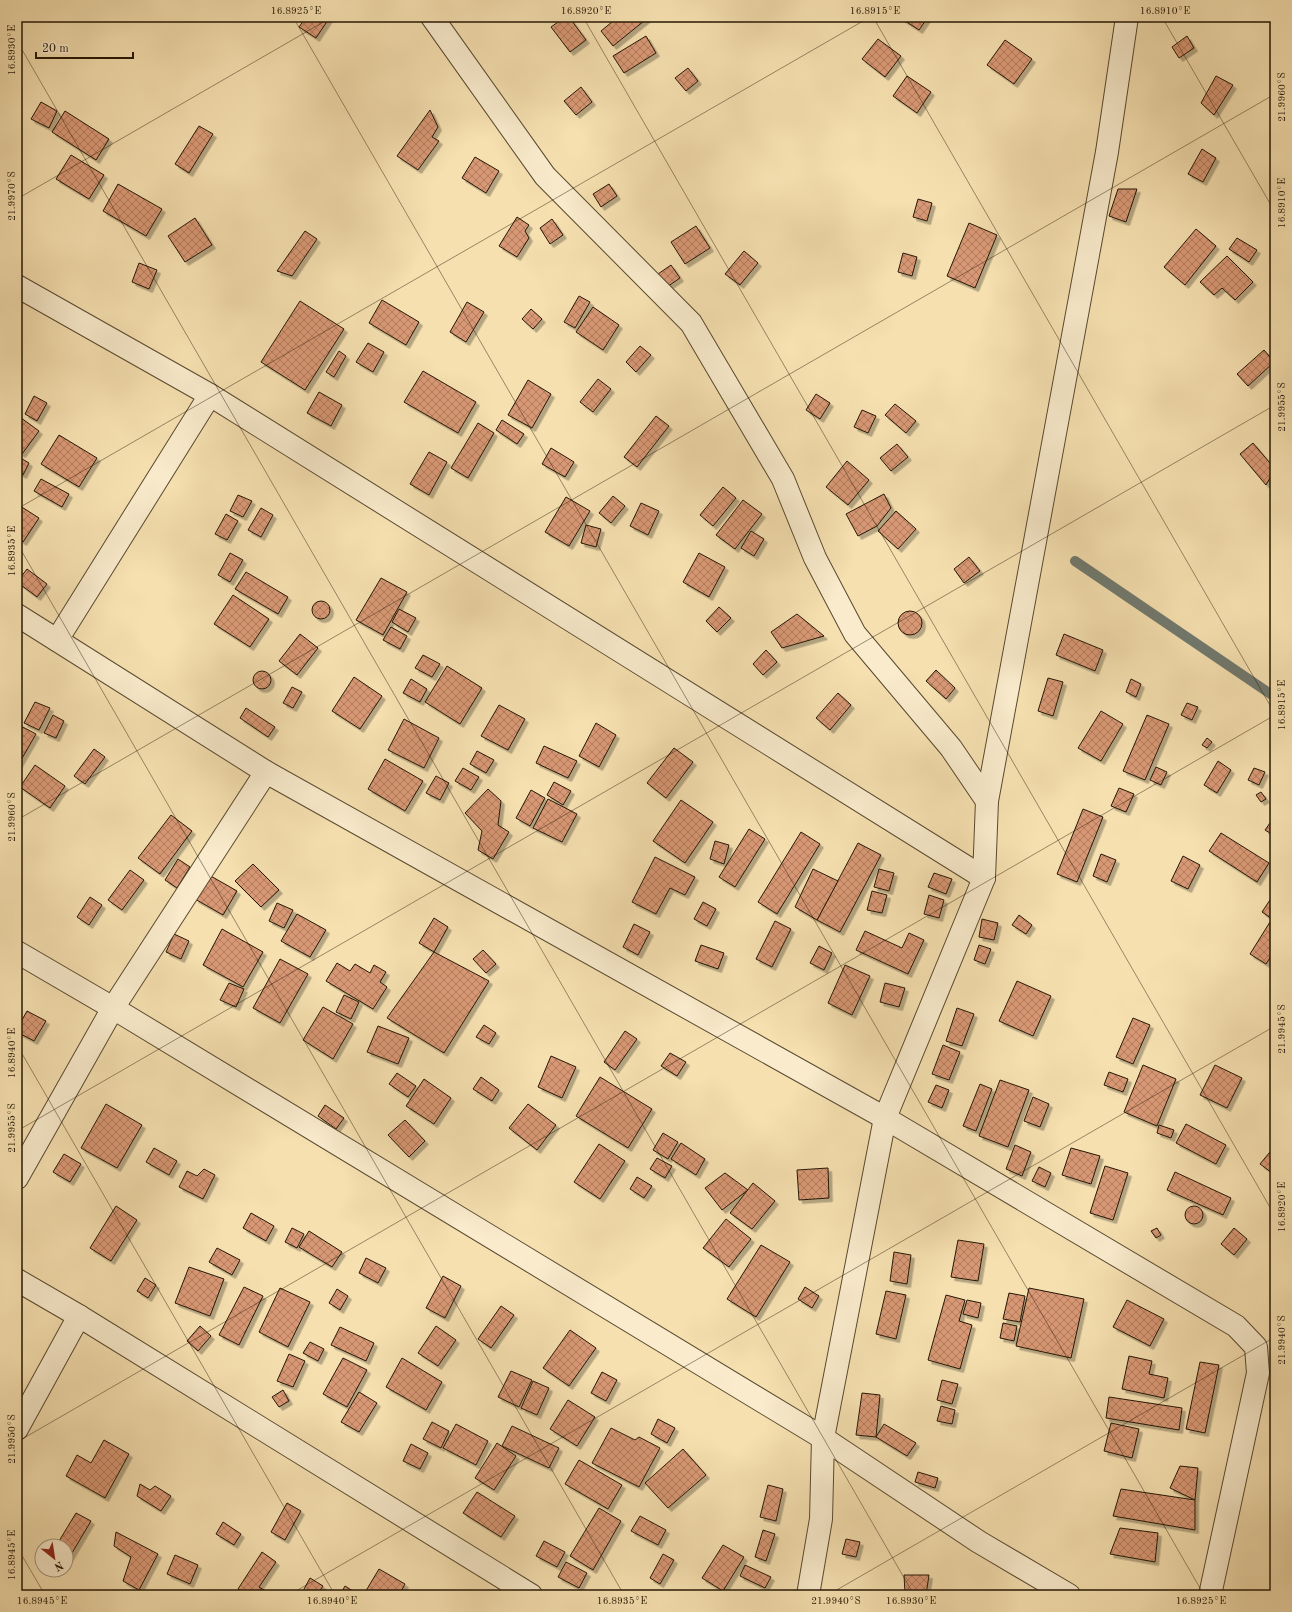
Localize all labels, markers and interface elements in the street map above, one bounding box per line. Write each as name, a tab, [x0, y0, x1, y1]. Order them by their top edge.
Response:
text: 16.8925°E	[271, 6, 321, 16]
text: 16.8920°E	[561, 6, 611, 16]
text: 16.8915°E	[850, 6, 900, 16]
text: 16.8910°E	[1140, 6, 1190, 16]
text: 16.8930°E	[7, 25, 17, 75]
scale bar	[36, 34, 133, 60]
text: 20 m	[42, 43, 69, 55]
text: 21.9960°S	[1277, 72, 1287, 122]
text: 21.9970°S	[7, 171, 17, 221]
text: 16.8910°E	[1277, 178, 1287, 228]
text: 21.9955°S	[1277, 382, 1287, 432]
text: 16.8935°E	[7, 526, 17, 576]
text: 16.8915°E	[1277, 680, 1287, 730]
text: 21.9960°S	[7, 792, 17, 842]
text: 21.9945°S	[1277, 1004, 1287, 1054]
text: 16.8940°E	[7, 1028, 17, 1078]
text: 21.9955°S	[7, 1103, 17, 1153]
text: 16.8920°E	[1277, 1182, 1287, 1232]
text: 21.9940°S	[1277, 1315, 1287, 1365]
text: 21.9950°S	[7, 1414, 17, 1464]
text: 16.8945°E	[7, 1530, 17, 1580]
north arrow	[34, 1538, 74, 1578]
text: N	[51, 1558, 65, 1573]
text: 16.8945°E	[17, 1596, 67, 1606]
text: 16.8940°E	[307, 1596, 357, 1606]
text: 16.8935°E	[597, 1596, 647, 1606]
text: 21.9940°S	[811, 1596, 861, 1606]
text: 16.8930°E	[886, 1596, 936, 1606]
text: 16.8925°E	[1176, 1596, 1226, 1606]

